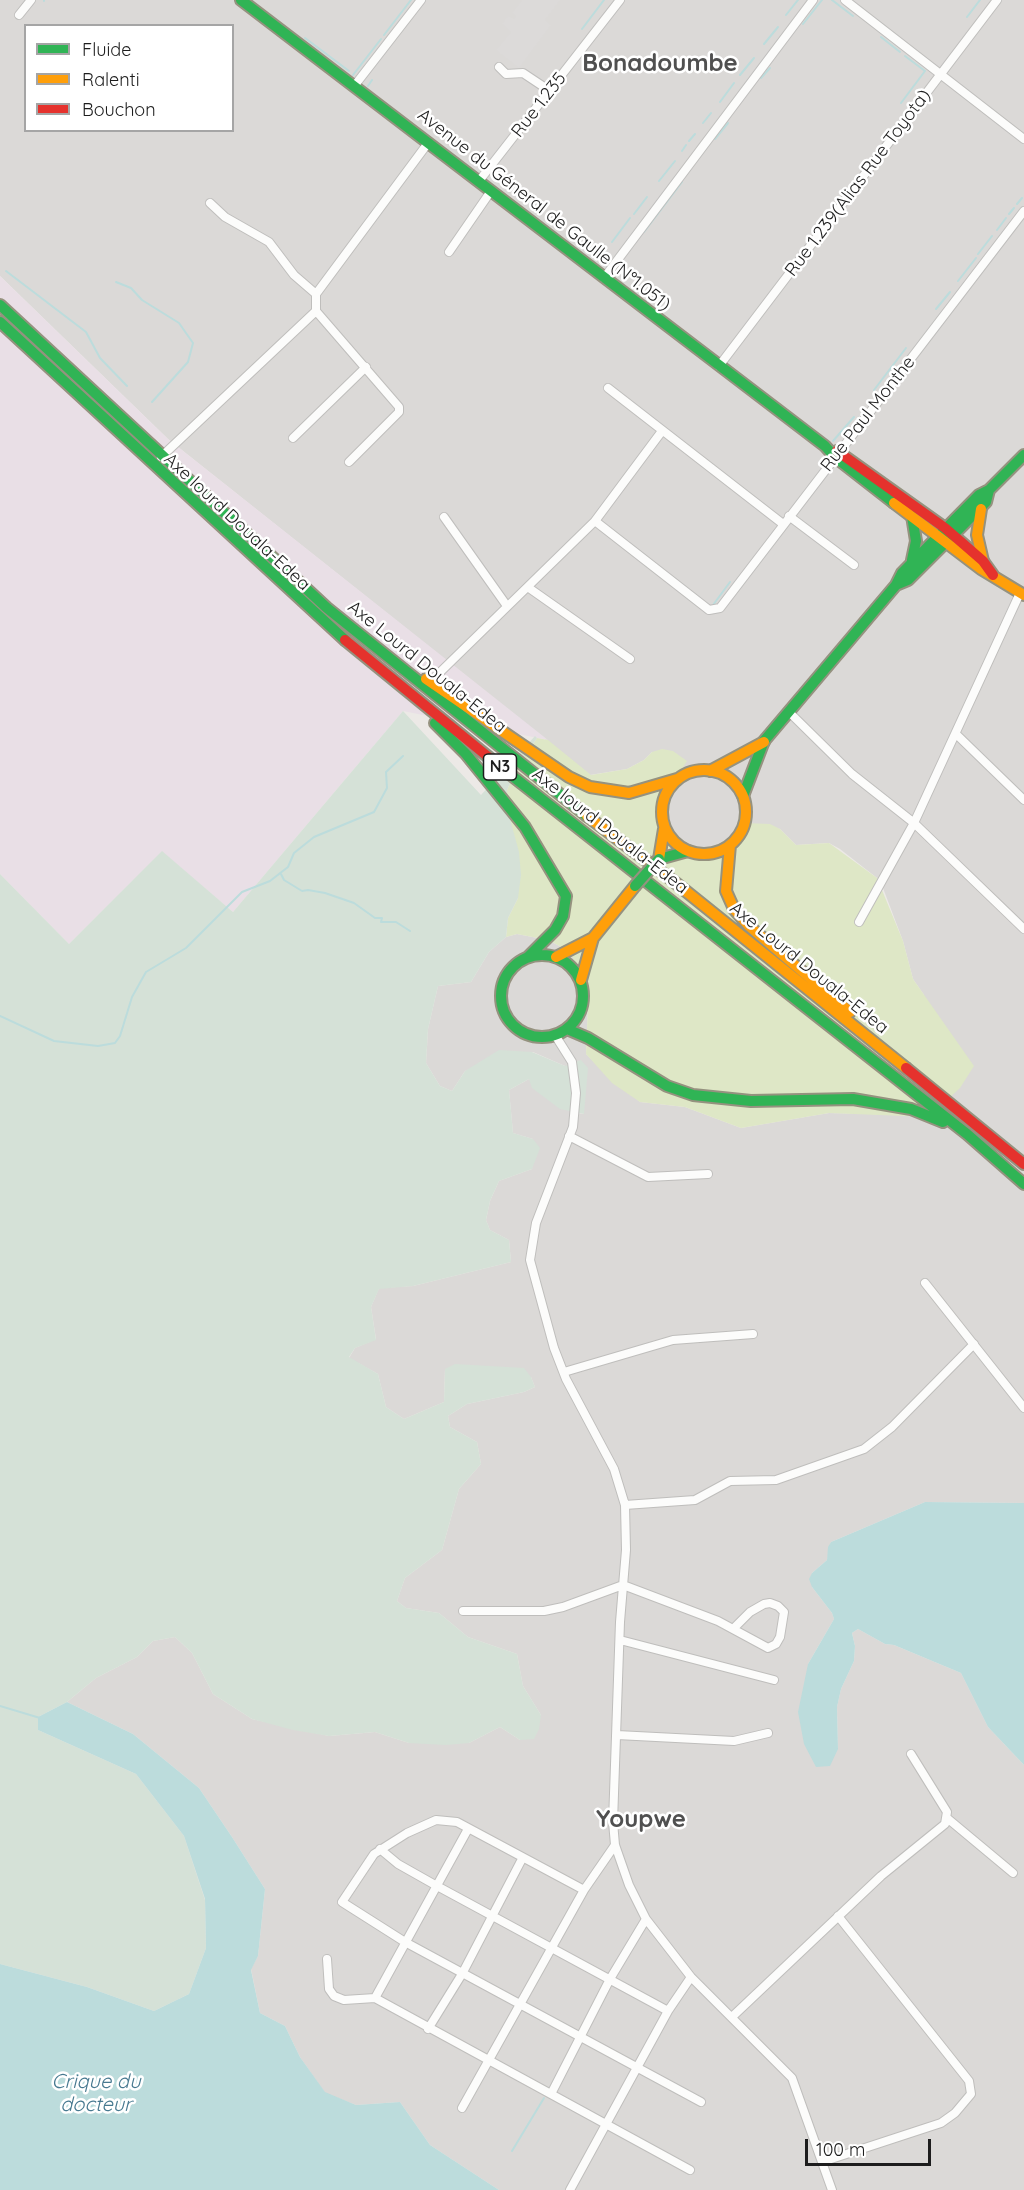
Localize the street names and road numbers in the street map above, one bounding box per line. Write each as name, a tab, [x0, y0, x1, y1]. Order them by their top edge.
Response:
street label: Rue 1.235	[507, 68, 571, 142]
street label: Rue 1.239(Alias Rue Toyota)	[781, 85, 935, 281]
street label: Avenue du Géneral de Gaulle (N°1.051)	[413, 104, 675, 316]
street label: Rue Paul Monthe	[816, 352, 920, 476]
street label: Axe lourd Douala-Edea	[159, 449, 315, 595]
street label: Axe Lourd Douala-Edea	[343, 596, 511, 738]
road number: N3	[484, 754, 516, 780]
street label: Axe lourd Douala-Edea	[528, 763, 692, 899]
street label: Axe Lourd Douala-Edea	[725, 897, 893, 1039]

